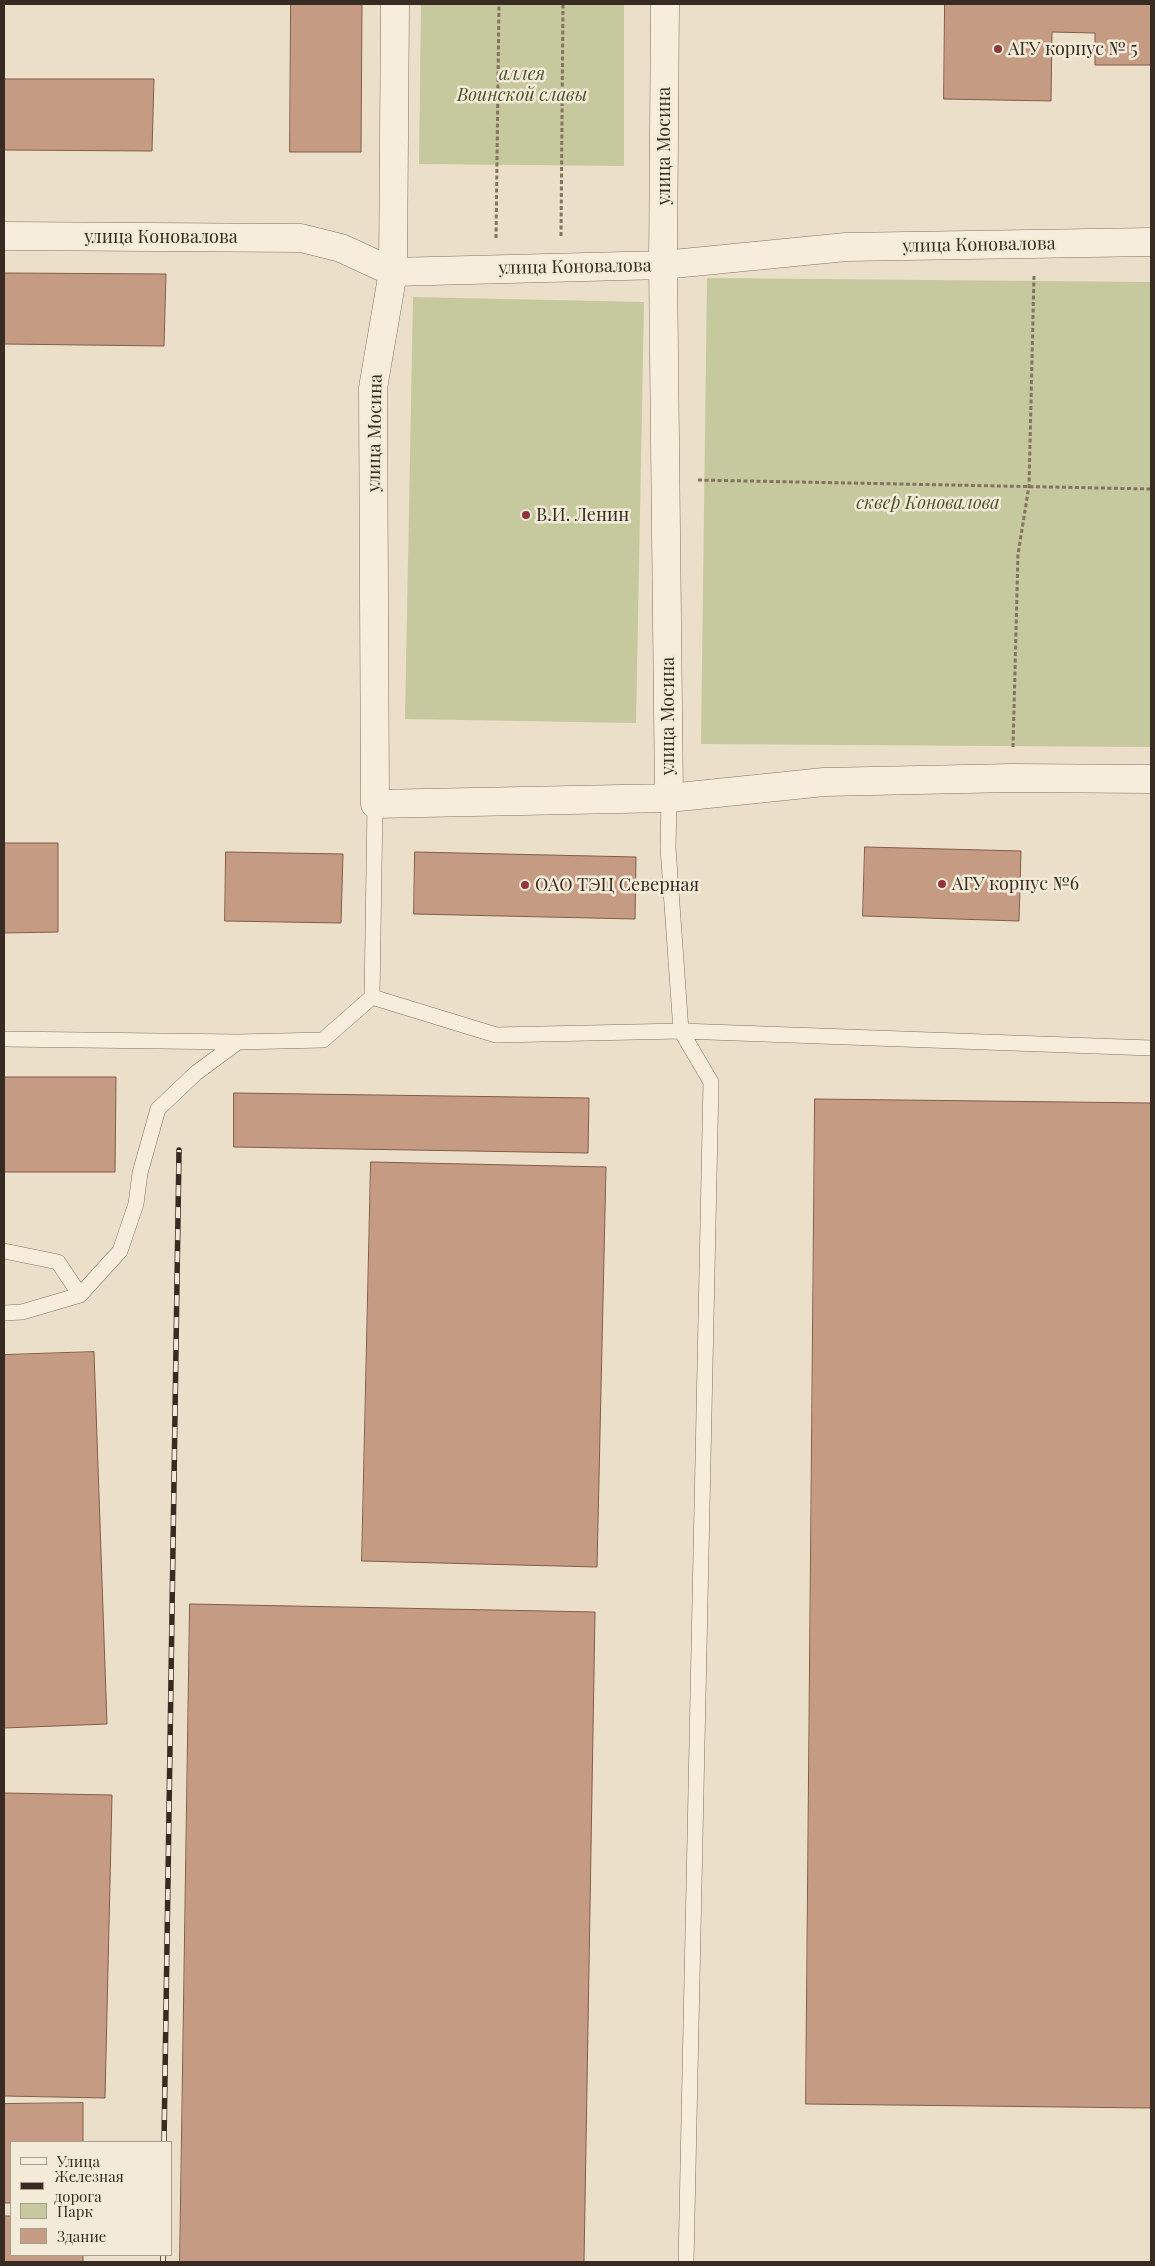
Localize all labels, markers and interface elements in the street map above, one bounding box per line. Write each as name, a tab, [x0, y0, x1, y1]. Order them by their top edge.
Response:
place label: АГУ корпус № 5	[1008, 38, 1138, 60]
marker: АГУ корпус № 5	[992, 43, 1004, 55]
park label: аллея Воинской славы	[457, 63, 587, 106]
street label: улица Мосина	[653, 87, 675, 205]
street label: улица Коновалова	[84, 226, 238, 248]
street label: улица Коновалова	[902, 233, 1056, 257]
street label: улица Коновалова	[498, 255, 652, 279]
street label: улица Мосина	[363, 374, 387, 492]
park label: сквер Коновалова	[856, 492, 1000, 514]
place label: В.И. Ленин	[536, 504, 629, 526]
marker: В.И. Ленин	[520, 509, 532, 521]
street label: улица Мосина	[657, 657, 679, 775]
place label: АГУ корпус №6	[952, 873, 1079, 895]
place label: ОАО ТЭЦ Северная	[535, 874, 699, 896]
marker: АГУ корпус №6	[936, 878, 948, 890]
marker: ОАО ТЭЦ Северная	[519, 879, 531, 891]
legend	[10, 2141, 172, 2256]
text: Улица	[57, 2151, 100, 2171]
text: Железная дорога	[54, 2166, 124, 2206]
text: Парк	[57, 2201, 93, 2221]
text: Здание	[57, 2226, 106, 2246]

